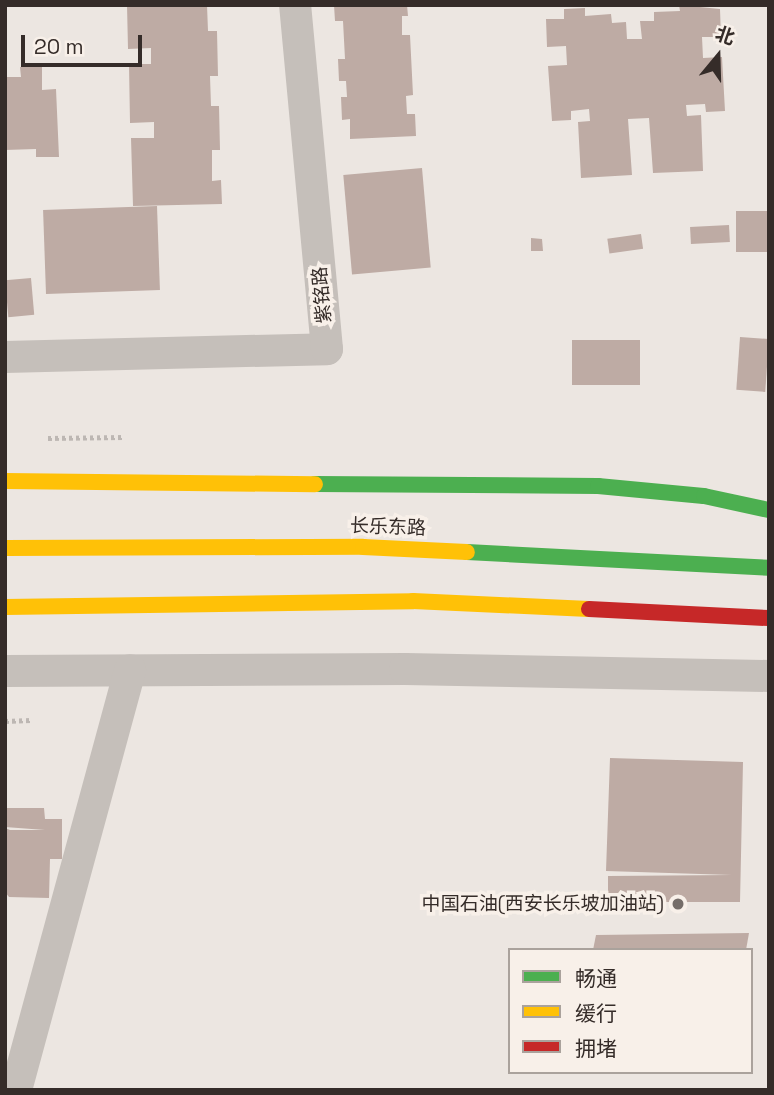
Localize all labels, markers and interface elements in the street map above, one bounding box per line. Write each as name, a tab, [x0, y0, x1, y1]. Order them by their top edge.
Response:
scale bar	[24, 21, 145, 65]
north arrow	[683, 21, 753, 91]
text: 北	[712, 21, 738, 51]
text: 20 m	[34, 33, 84, 60]
street label: 紫铭路	[308, 266, 336, 324]
street label: 长乐东路	[350, 514, 426, 540]
place label: 中国石油(西安长乐坡加油站)	[422, 893, 664, 915]
marker: 中国石油(西安长乐坡加油站)	[670, 896, 686, 912]
legend	[508, 948, 753, 1074]
text: 畅通	[575, 965, 617, 992]
text: 缓行	[575, 1000, 617, 1027]
text: 拥堵	[575, 1035, 617, 1062]

